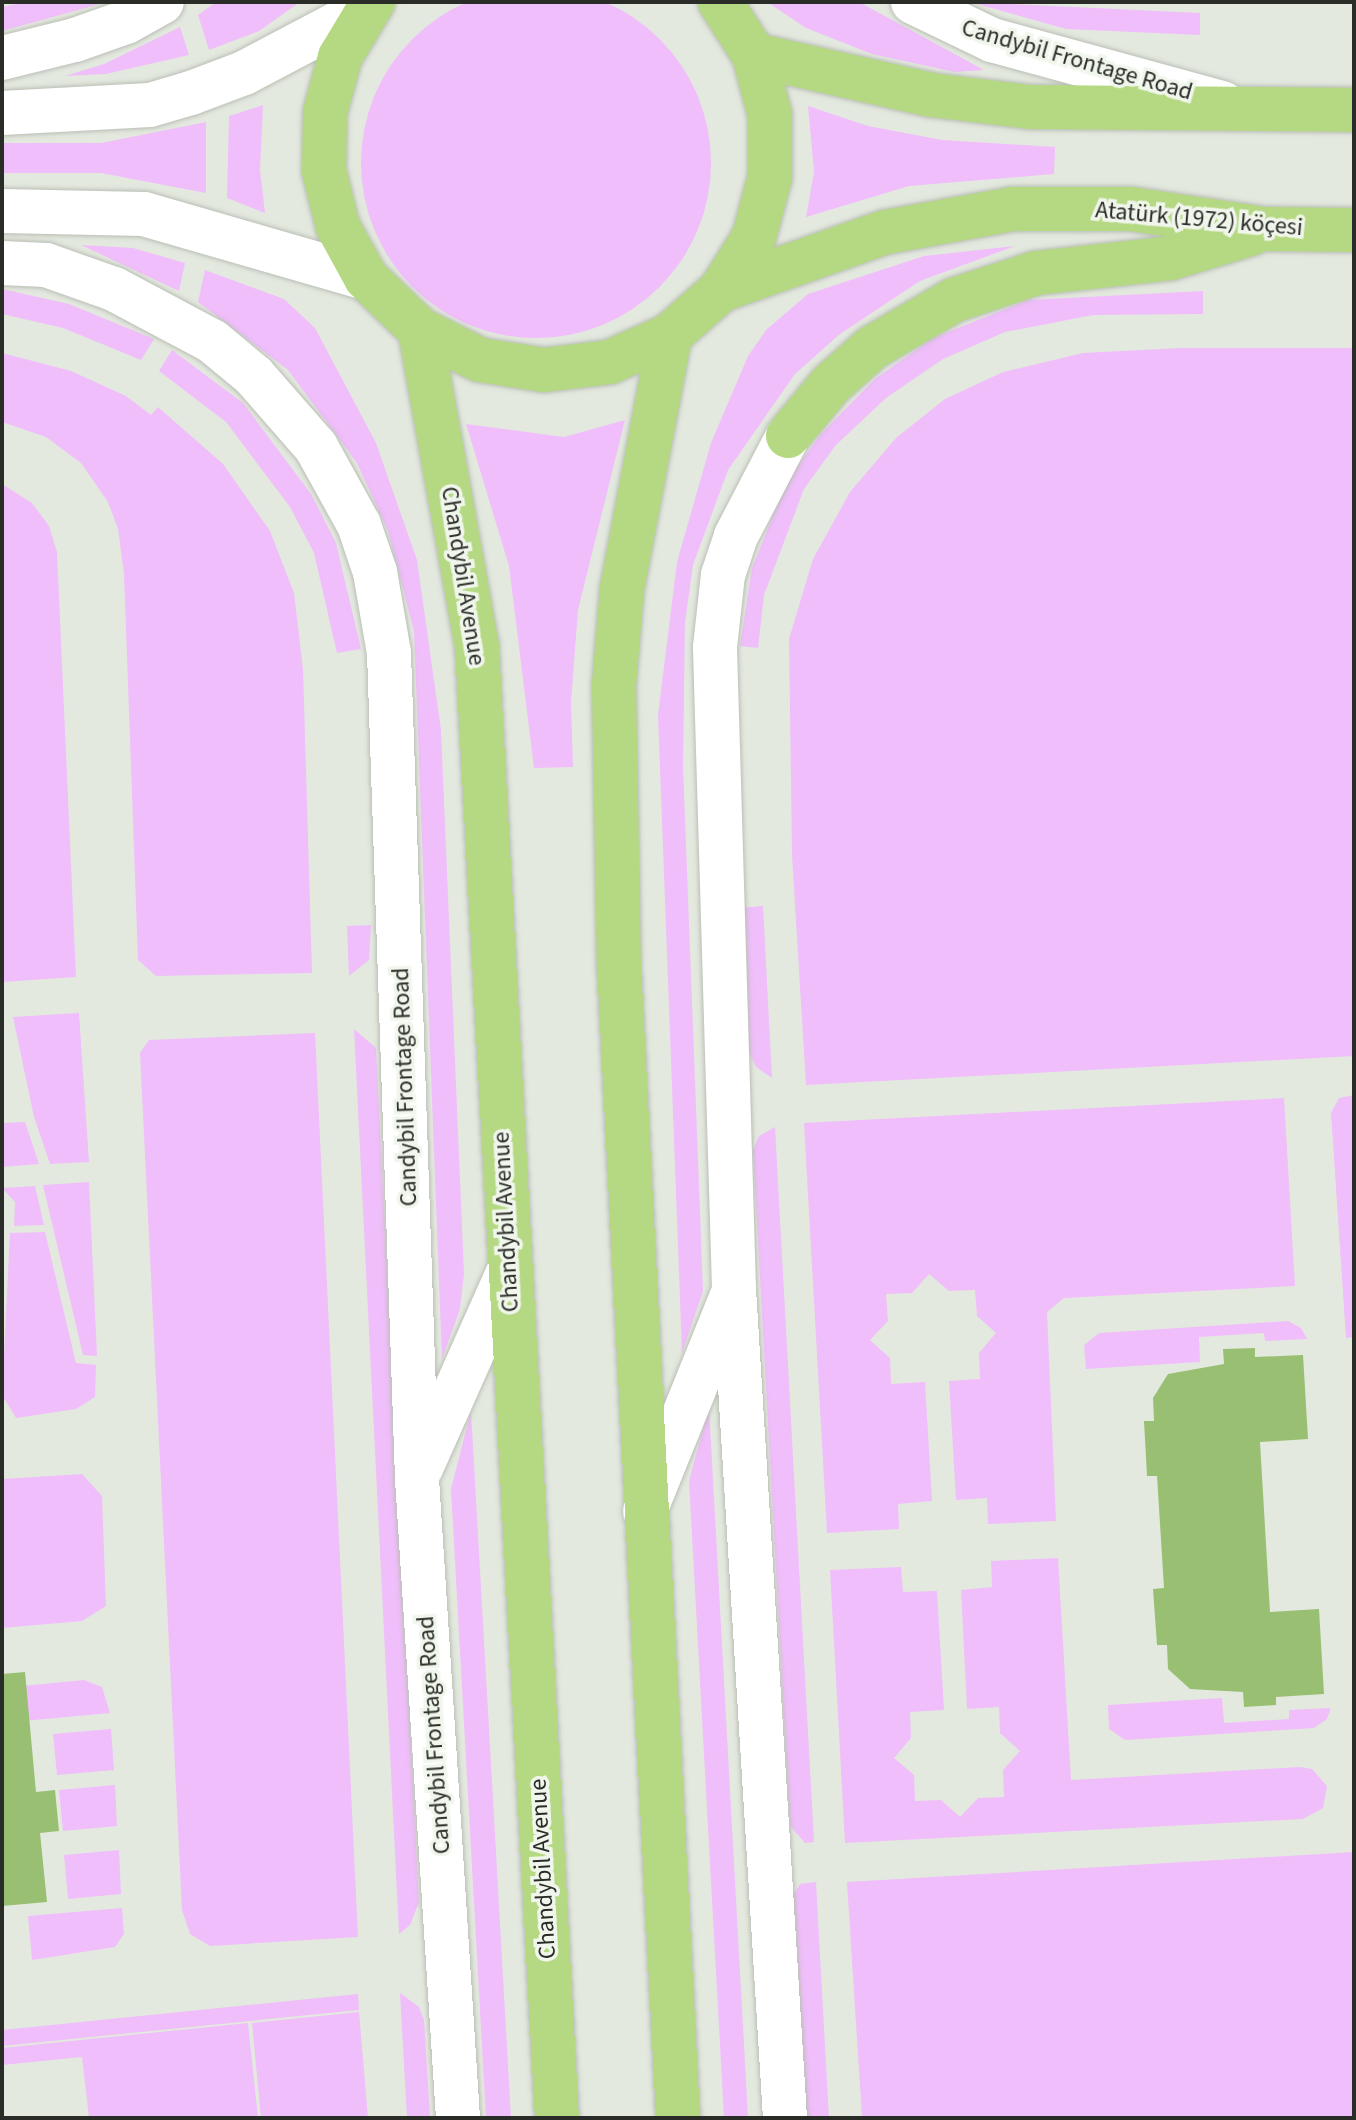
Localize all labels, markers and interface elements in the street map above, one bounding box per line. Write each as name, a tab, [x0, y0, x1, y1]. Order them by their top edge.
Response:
street label: Candybil Frontage Road	[958, 13, 1196, 107]
street label: Atatürk (1972) köçesi	[1094, 196, 1304, 242]
street label: Chandybil Avenue	[435, 485, 491, 667]
street label: Candybil Frontage Road	[386, 967, 424, 1207]
street label: Chandybil Avenue	[487, 1131, 525, 1313]
street label: Candybil Frontage Road	[411, 1615, 457, 1855]
street label: Chandybil Avenue	[524, 1778, 562, 1960]

